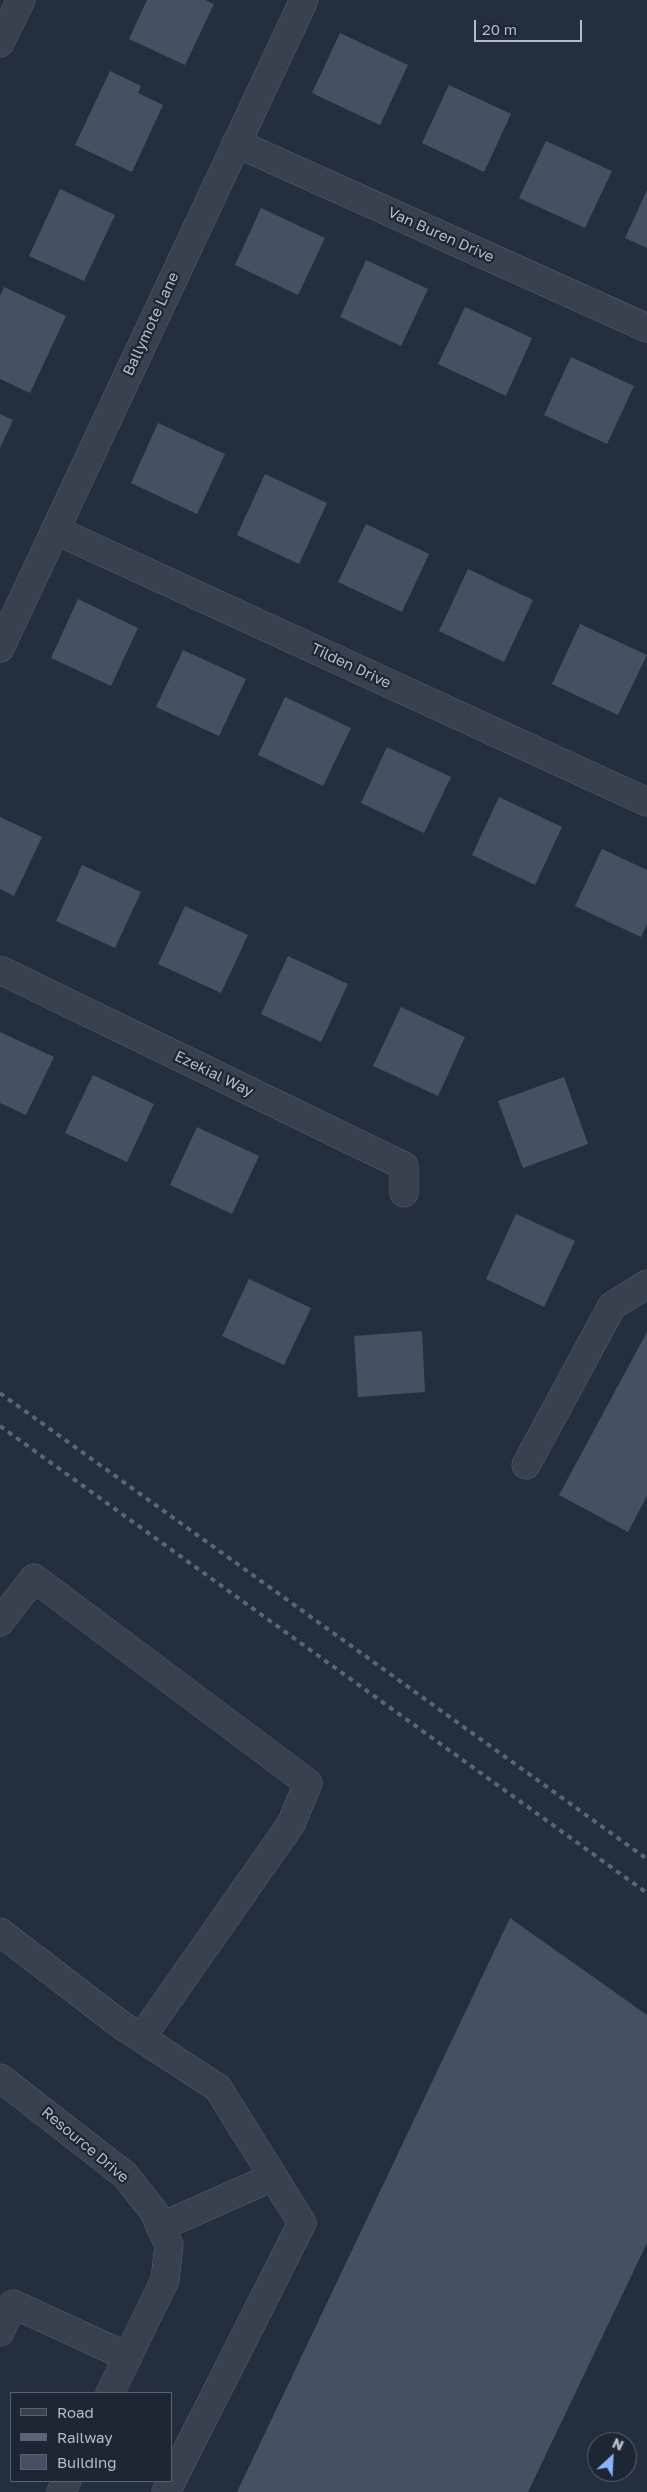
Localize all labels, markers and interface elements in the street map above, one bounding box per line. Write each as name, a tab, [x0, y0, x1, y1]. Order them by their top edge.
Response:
scale bar	[477, 10, 584, 42]
text: 20 m	[482, 20, 517, 38]
street label: Van Buren Drive	[385, 204, 497, 266]
street label: Ballymote Lane	[119, 269, 183, 379]
street label: Tilden Drive	[308, 640, 394, 692]
street label: Ezekial Way	[172, 1047, 256, 1101]
street label: Resource Drive	[38, 2103, 132, 2187]
legend	[10, 2392, 172, 2482]
text: Road	[57, 2403, 94, 2421]
text: Railway	[57, 2428, 113, 2446]
north arrow	[587, 2432, 637, 2482]
text: N	[610, 2434, 627, 2454]
text: Building	[57, 2453, 117, 2471]

